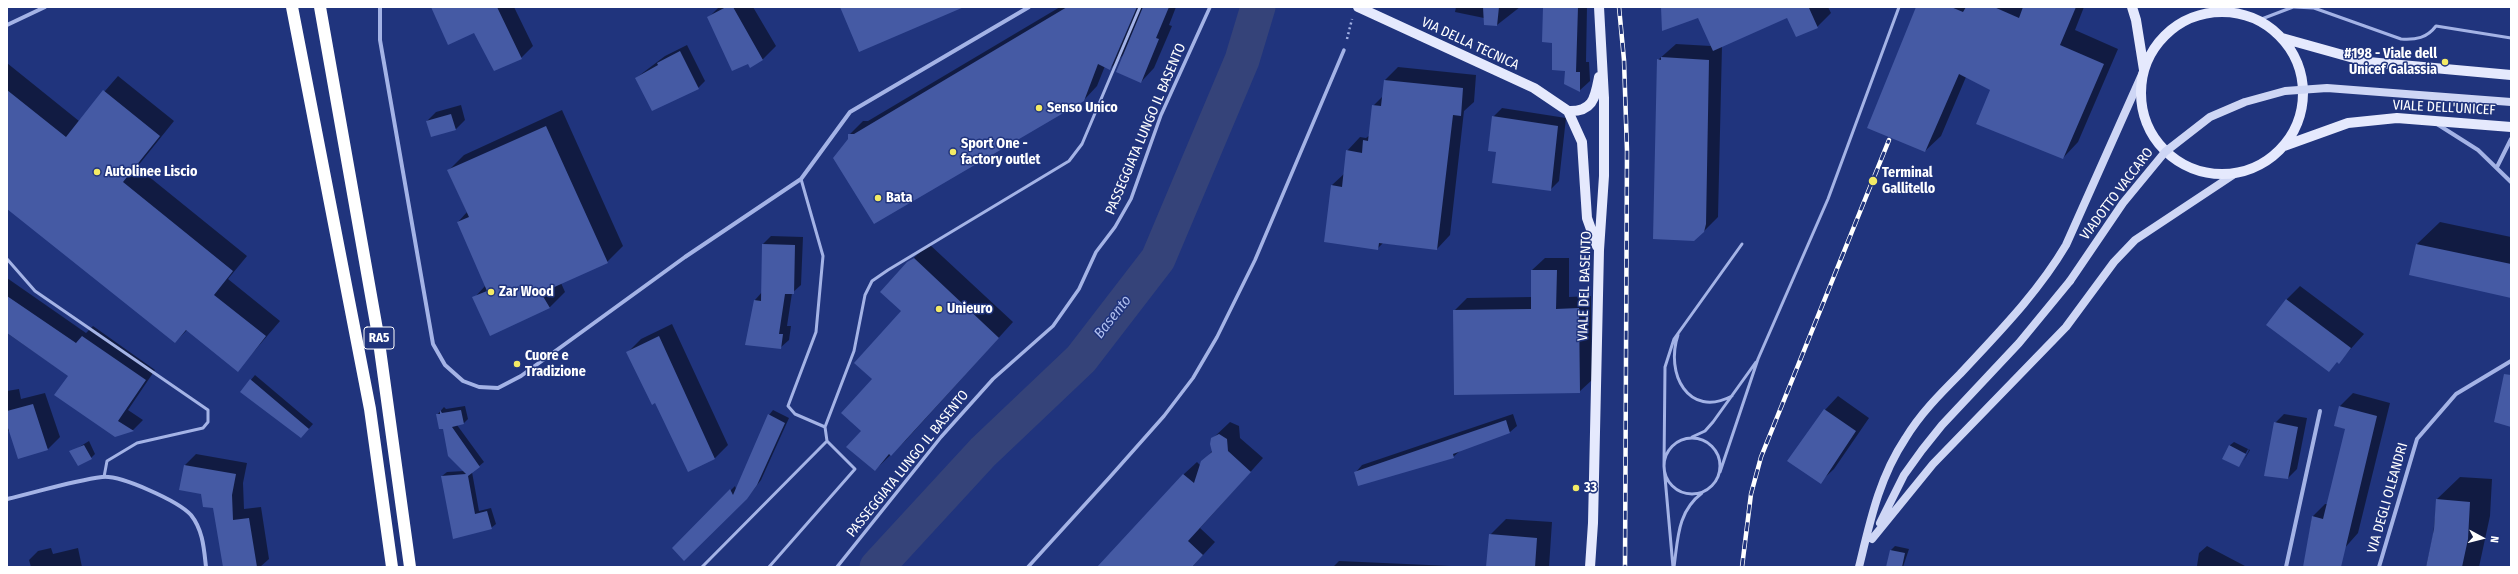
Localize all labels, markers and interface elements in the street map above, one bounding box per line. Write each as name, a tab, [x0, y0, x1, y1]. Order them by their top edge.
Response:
street label: VIA DELLA TECNICA	[1418, 14, 1522, 74]
street label: PASSEGGIATA LUNGO IL BASENTO	[1102, 41, 1190, 217]
place label: #198 - Viale dell Unicef Galassia	[2344, 46, 2437, 78]
marker: #198 - Viale dell Unicef Galassia	[2440, 57, 2450, 67]
street label: VIALE DELL'UNICEF	[2392, 97, 2496, 119]
place label: Senso Unico	[1047, 100, 1118, 116]
marker: Senso Unico	[1034, 103, 1044, 113]
place label: Sport One - factory outlet	[961, 136, 1041, 168]
street label: VIADOTTO VACCARO	[2077, 145, 2157, 243]
marker: Sport One - factory outlet	[948, 147, 958, 157]
place label: Autolinee Liscio	[105, 164, 197, 180]
place label: Terminal Gallitello	[1882, 165, 1935, 198]
marker: Autolinee Liscio	[92, 167, 102, 177]
marker: Terminal Gallitello	[1867, 175, 1879, 187]
place label: Bata	[886, 190, 913, 206]
marker: Bata	[873, 193, 883, 203]
street label: VIALE DEL BASENTO	[1575, 231, 1595, 341]
place label: Zar Wood	[499, 284, 554, 300]
marker: Zar Wood	[486, 287, 496, 297]
water label: Basento	[1091, 292, 1135, 342]
place label: Unieuro	[947, 301, 993, 317]
marker: Unieuro	[934, 304, 944, 314]
road number: RA5	[364, 327, 394, 349]
place label: Cuore e Tradizione	[525, 348, 586, 380]
marker: Cuore e Tradizione	[512, 359, 522, 369]
street label: PASSEGGIATA LUNGO IL BASENTO	[843, 387, 973, 541]
street label: VIA DEGLI OLEANDRI	[2364, 441, 2412, 555]
place label: 33	[1584, 480, 1597, 496]
marker: 33	[1571, 483, 1581, 493]
north arrow	[2462, 518, 2502, 558]
text: N	[2488, 535, 2501, 544]

